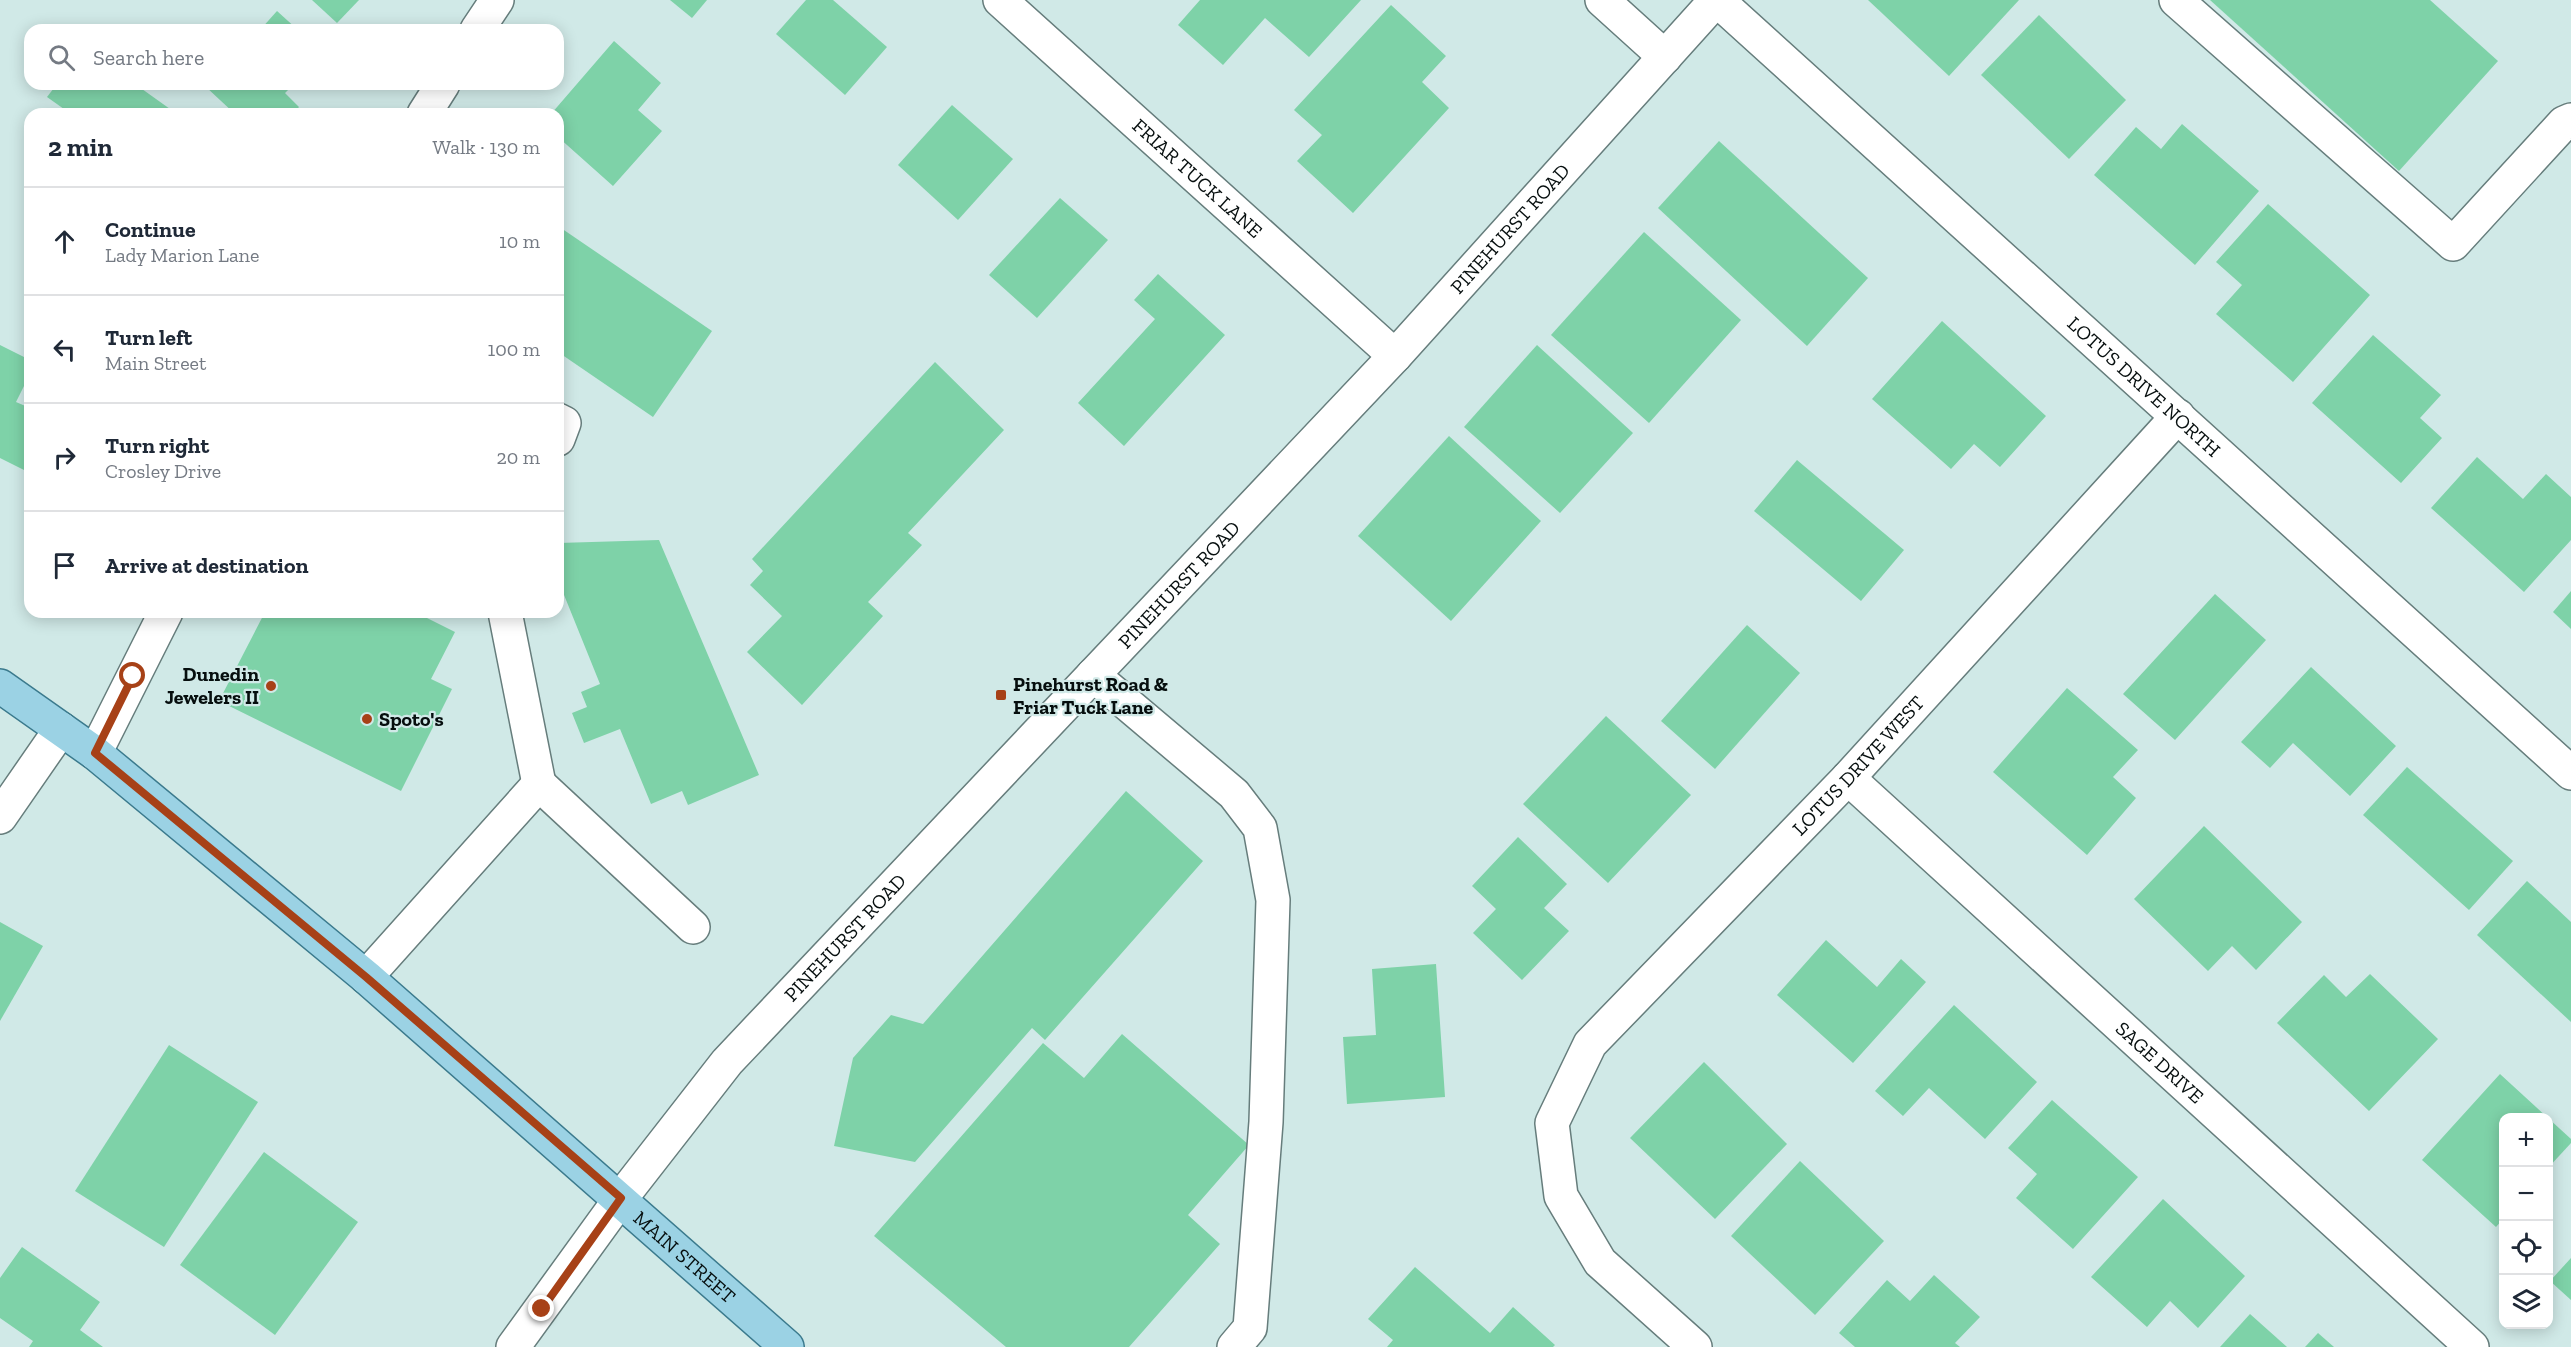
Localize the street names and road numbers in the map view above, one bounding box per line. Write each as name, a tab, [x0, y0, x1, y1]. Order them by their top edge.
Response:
street label: FRIAR TUCK LANE	[1128, 113, 1267, 243]
street label: PINEHURST ROAD	[1445, 159, 1575, 298]
street label: LOTUS DRIVE NORTH	[2063, 311, 2225, 462]
street label: PINEHURST ROAD	[1113, 516, 1245, 653]
street label: LOTUS DRIVE WEST	[1787, 691, 1929, 840]
street label: PINEHURST ROAD	[779, 869, 911, 1006]
street label: SAGE DRIVE	[2111, 1016, 2209, 1108]
street label: MAIN STREET	[629, 1206, 740, 1308]

